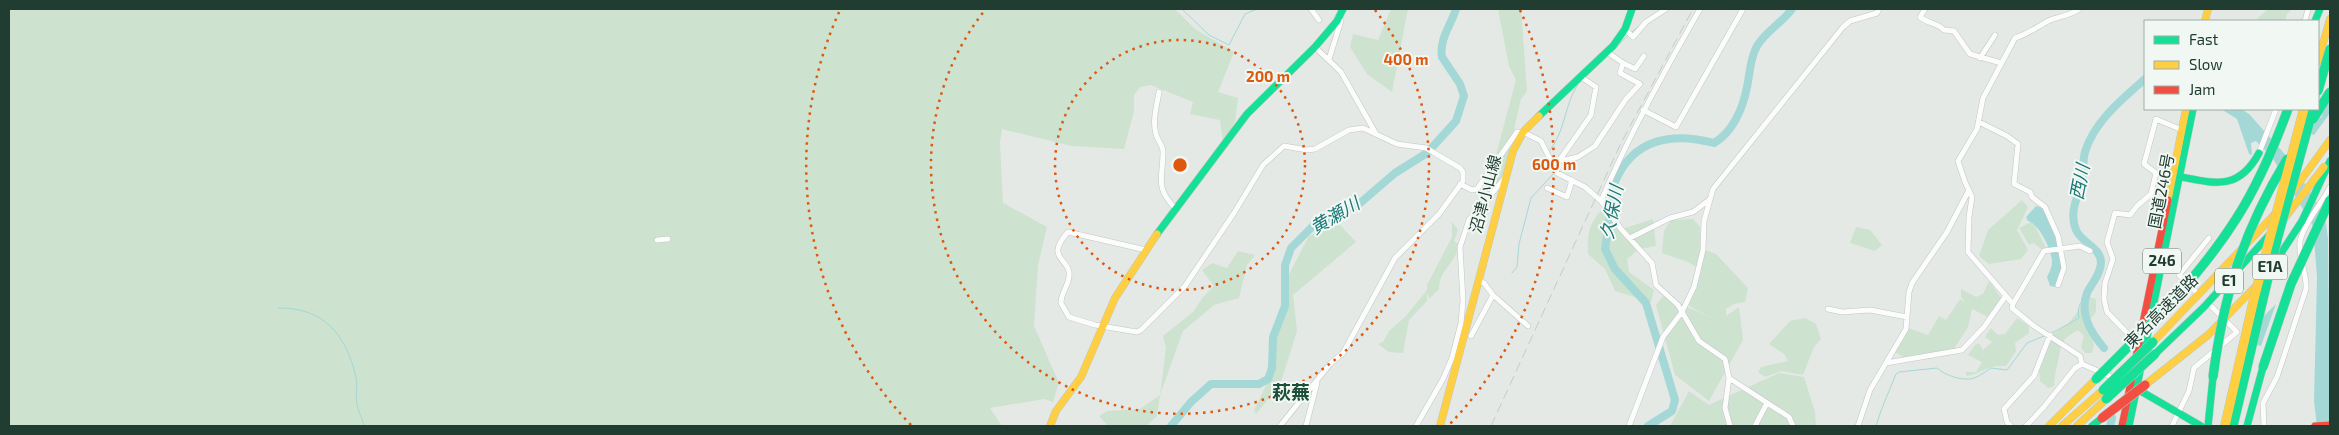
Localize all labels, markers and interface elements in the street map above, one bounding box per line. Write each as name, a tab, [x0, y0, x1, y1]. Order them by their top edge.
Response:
legend	[2144, 20, 2319, 110]
text: Fast	[2189, 30, 2219, 48]
text: 400 m	[1384, 50, 1428, 68]
text: Slow	[2189, 55, 2223, 73]
text: 200 m	[1246, 67, 1290, 85]
text: Jam	[2189, 80, 2215, 98]
street label: 国道246号	[2144, 152, 2177, 230]
street label: 沼津小山線	[1465, 153, 1504, 235]
text: 600 m	[1532, 155, 1576, 173]
centre of rings	[1171, 156, 1189, 174]
water label: 西川	[2065, 160, 2094, 202]
water label: 久保川	[1595, 181, 1627, 240]
water label: 黄瀬川	[1306, 191, 1365, 238]
road number: 246	[2143, 248, 2181, 274]
road number: E1A	[2252, 254, 2288, 280]
road number: E1	[2215, 268, 2243, 294]
street label: 東名高速道路	[2120, 270, 2201, 351]
district label: 萩蕪	[1272, 380, 1310, 403]

